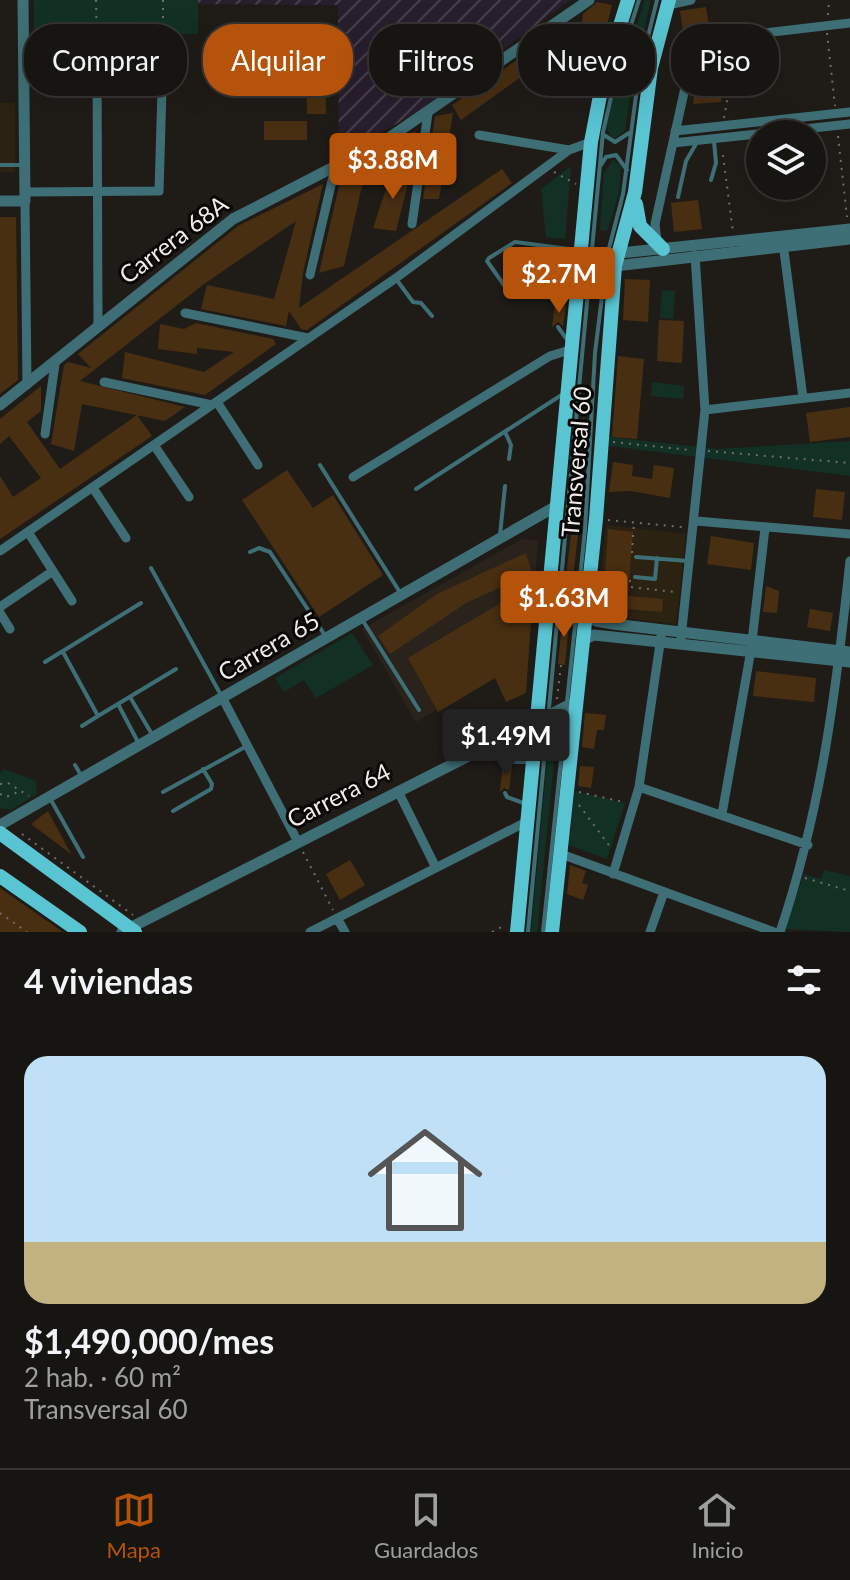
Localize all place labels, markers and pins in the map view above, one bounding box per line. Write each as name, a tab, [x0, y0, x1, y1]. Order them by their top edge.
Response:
pin: $3.88M	[328, 133, 458, 201]
pin: $2.7M	[503, 247, 615, 315]
pin: $1.63M	[499, 571, 629, 639]
pin: $1.49M	[441, 709, 571, 777]

